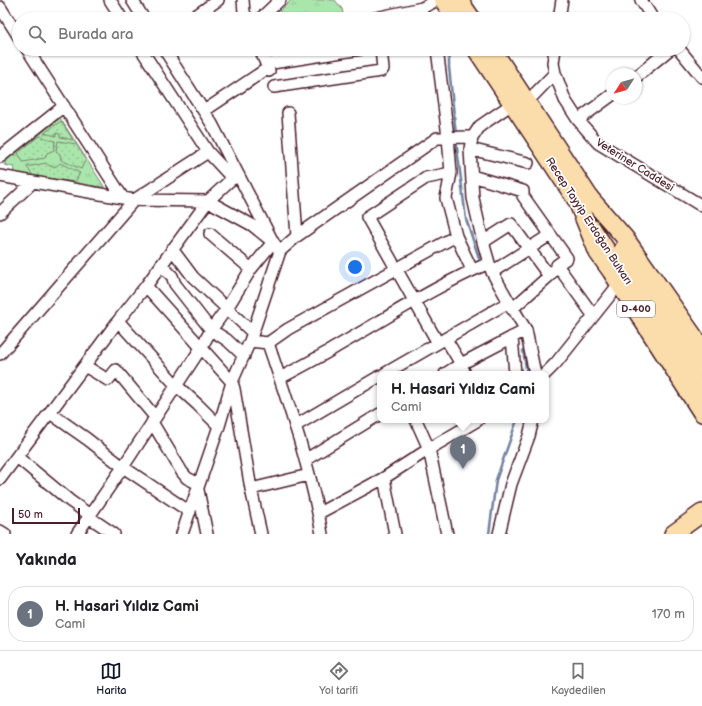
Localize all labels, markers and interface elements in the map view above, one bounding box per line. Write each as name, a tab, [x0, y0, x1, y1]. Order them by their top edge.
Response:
search box	[12, 12, 690, 56]
icon: search	[26, 23, 48, 45]
text: Burada ara	[58, 25, 133, 44]
north arrow	[606, 68, 642, 104]
street label: Veteriner Caddesi	[594, 136, 677, 194]
street label: Recep Tayyip Erdoğan Bulvarı	[543, 155, 635, 287]
your location	[345, 257, 365, 277]
road number: D-400	[617, 301, 655, 317]
popup	[377, 371, 549, 423]
text: H. Hasari Yıldız Cami	[391, 380, 535, 399]
text: Cami	[391, 399, 422, 415]
pin: 1	[450, 436, 476, 469]
scale bar	[12, 506, 80, 525]
text: 50 m	[18, 508, 43, 521]
text: Yakında	[16, 550, 77, 570]
text: H. Hasari Yıldız Cami	[55, 597, 199, 616]
text: 1	[27, 606, 33, 622]
text: 170 m	[652, 606, 685, 622]
text: Cami	[55, 616, 85, 632]
tab: Harita	[96, 660, 126, 697]
tab: Yol tarifi	[319, 660, 358, 697]
tab: Kaydedilen	[551, 660, 606, 697]

